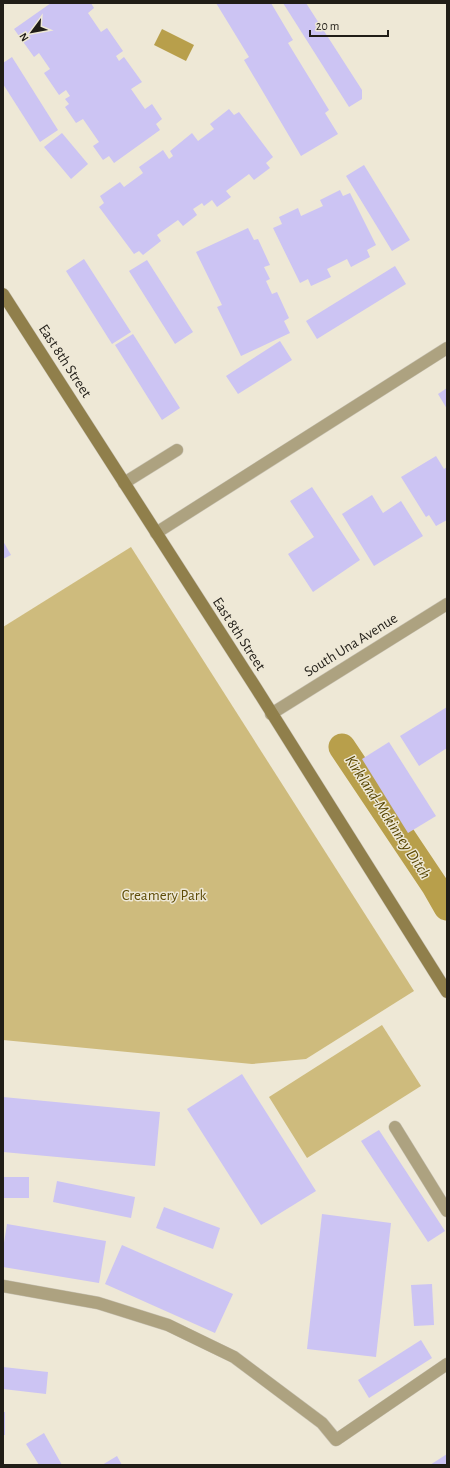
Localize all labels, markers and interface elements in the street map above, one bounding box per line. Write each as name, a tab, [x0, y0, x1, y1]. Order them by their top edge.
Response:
north arrow	[12, 12, 52, 52]
scale bar	[310, 12, 388, 38]
text: 20 m	[316, 20, 339, 32]
text: N	[17, 31, 31, 43]
street label: East 8th Street	[36, 322, 94, 401]
street label: East 8th Street	[210, 595, 268, 674]
street label: South Una Avenue	[302, 610, 400, 680]
water label: Kirkland-Mckinney Ditch	[342, 752, 434, 882]
park label: Creamery Park	[122, 888, 207, 903]

